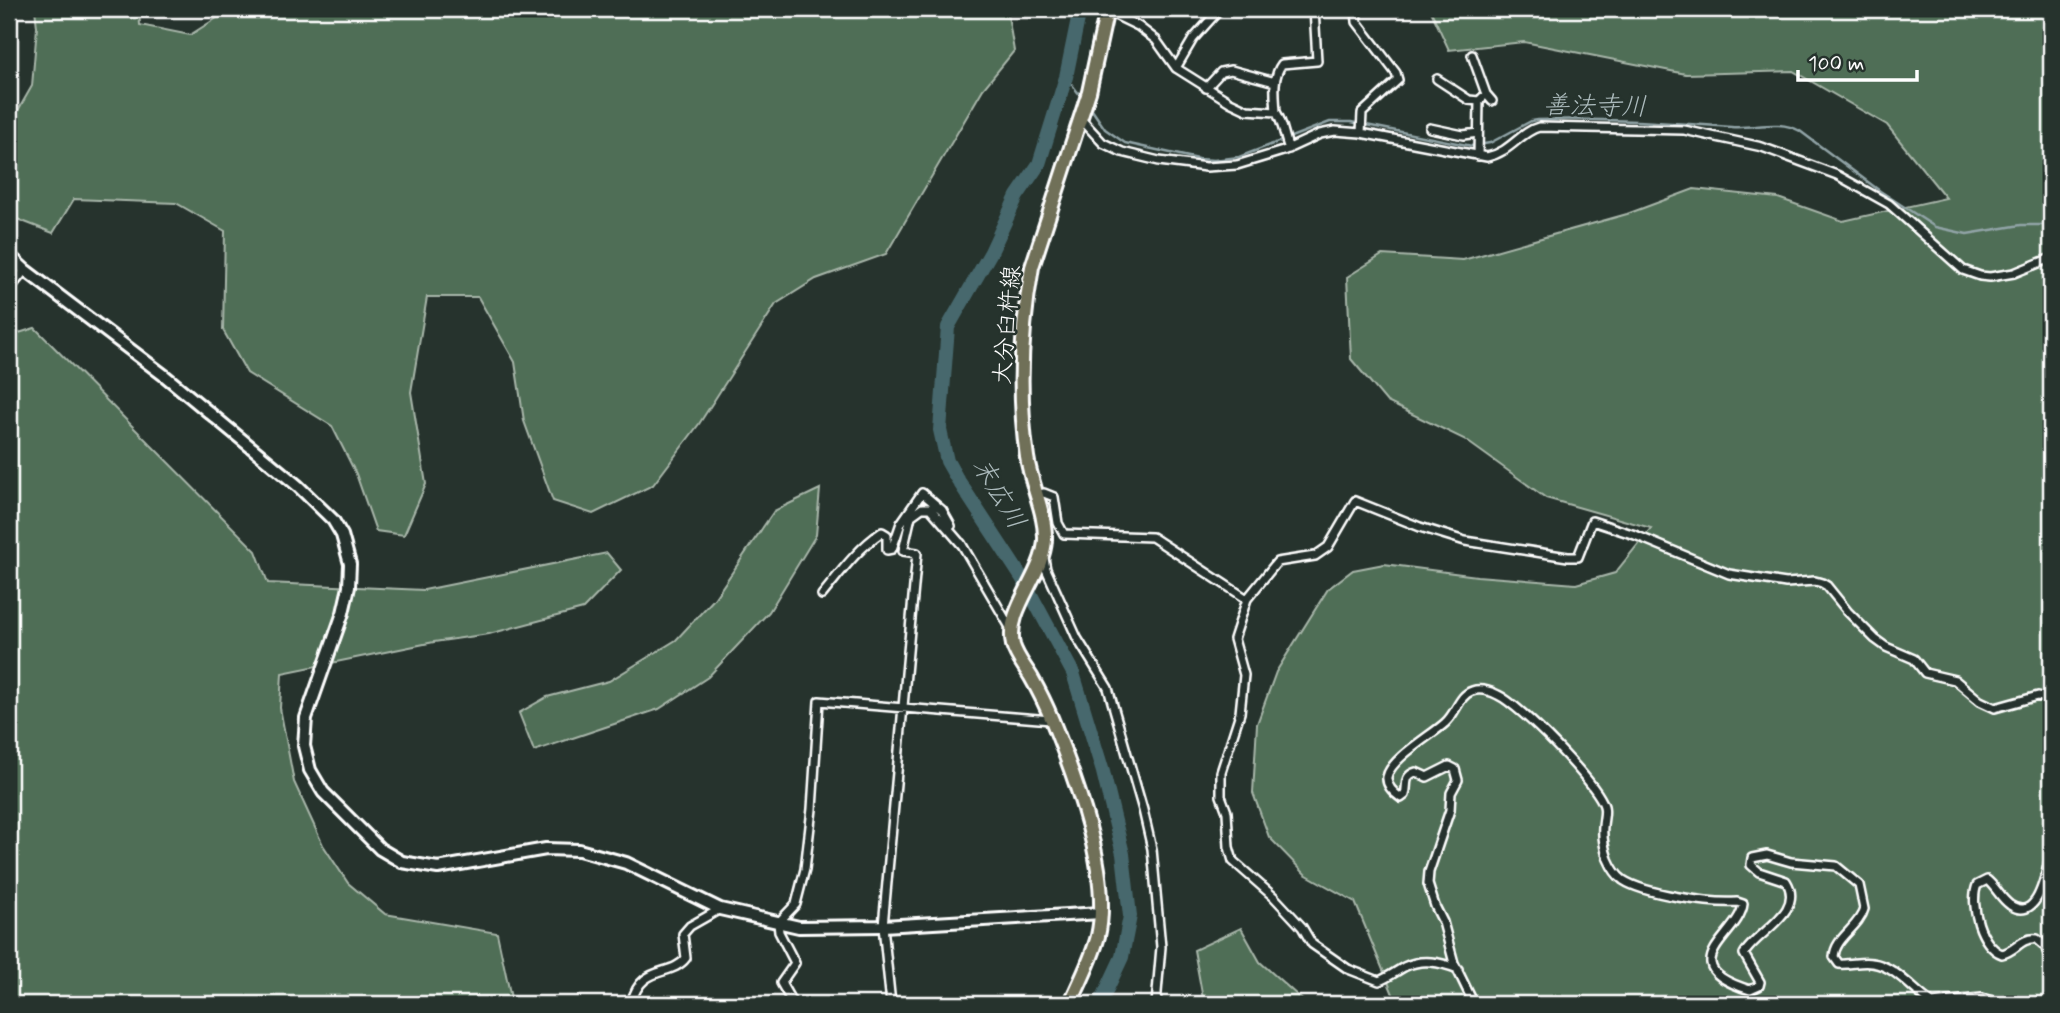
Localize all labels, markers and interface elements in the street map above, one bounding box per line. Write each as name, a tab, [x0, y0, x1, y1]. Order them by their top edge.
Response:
scale bar	[1798, 38, 1916, 82]
text: 100 m	[1808, 50, 1864, 78]
water label: 善法寺川	[1543, 89, 1647, 125]
street label: 大分臼杵線	[987, 264, 1029, 386]
water label: 末広川	[963, 452, 1033, 536]

